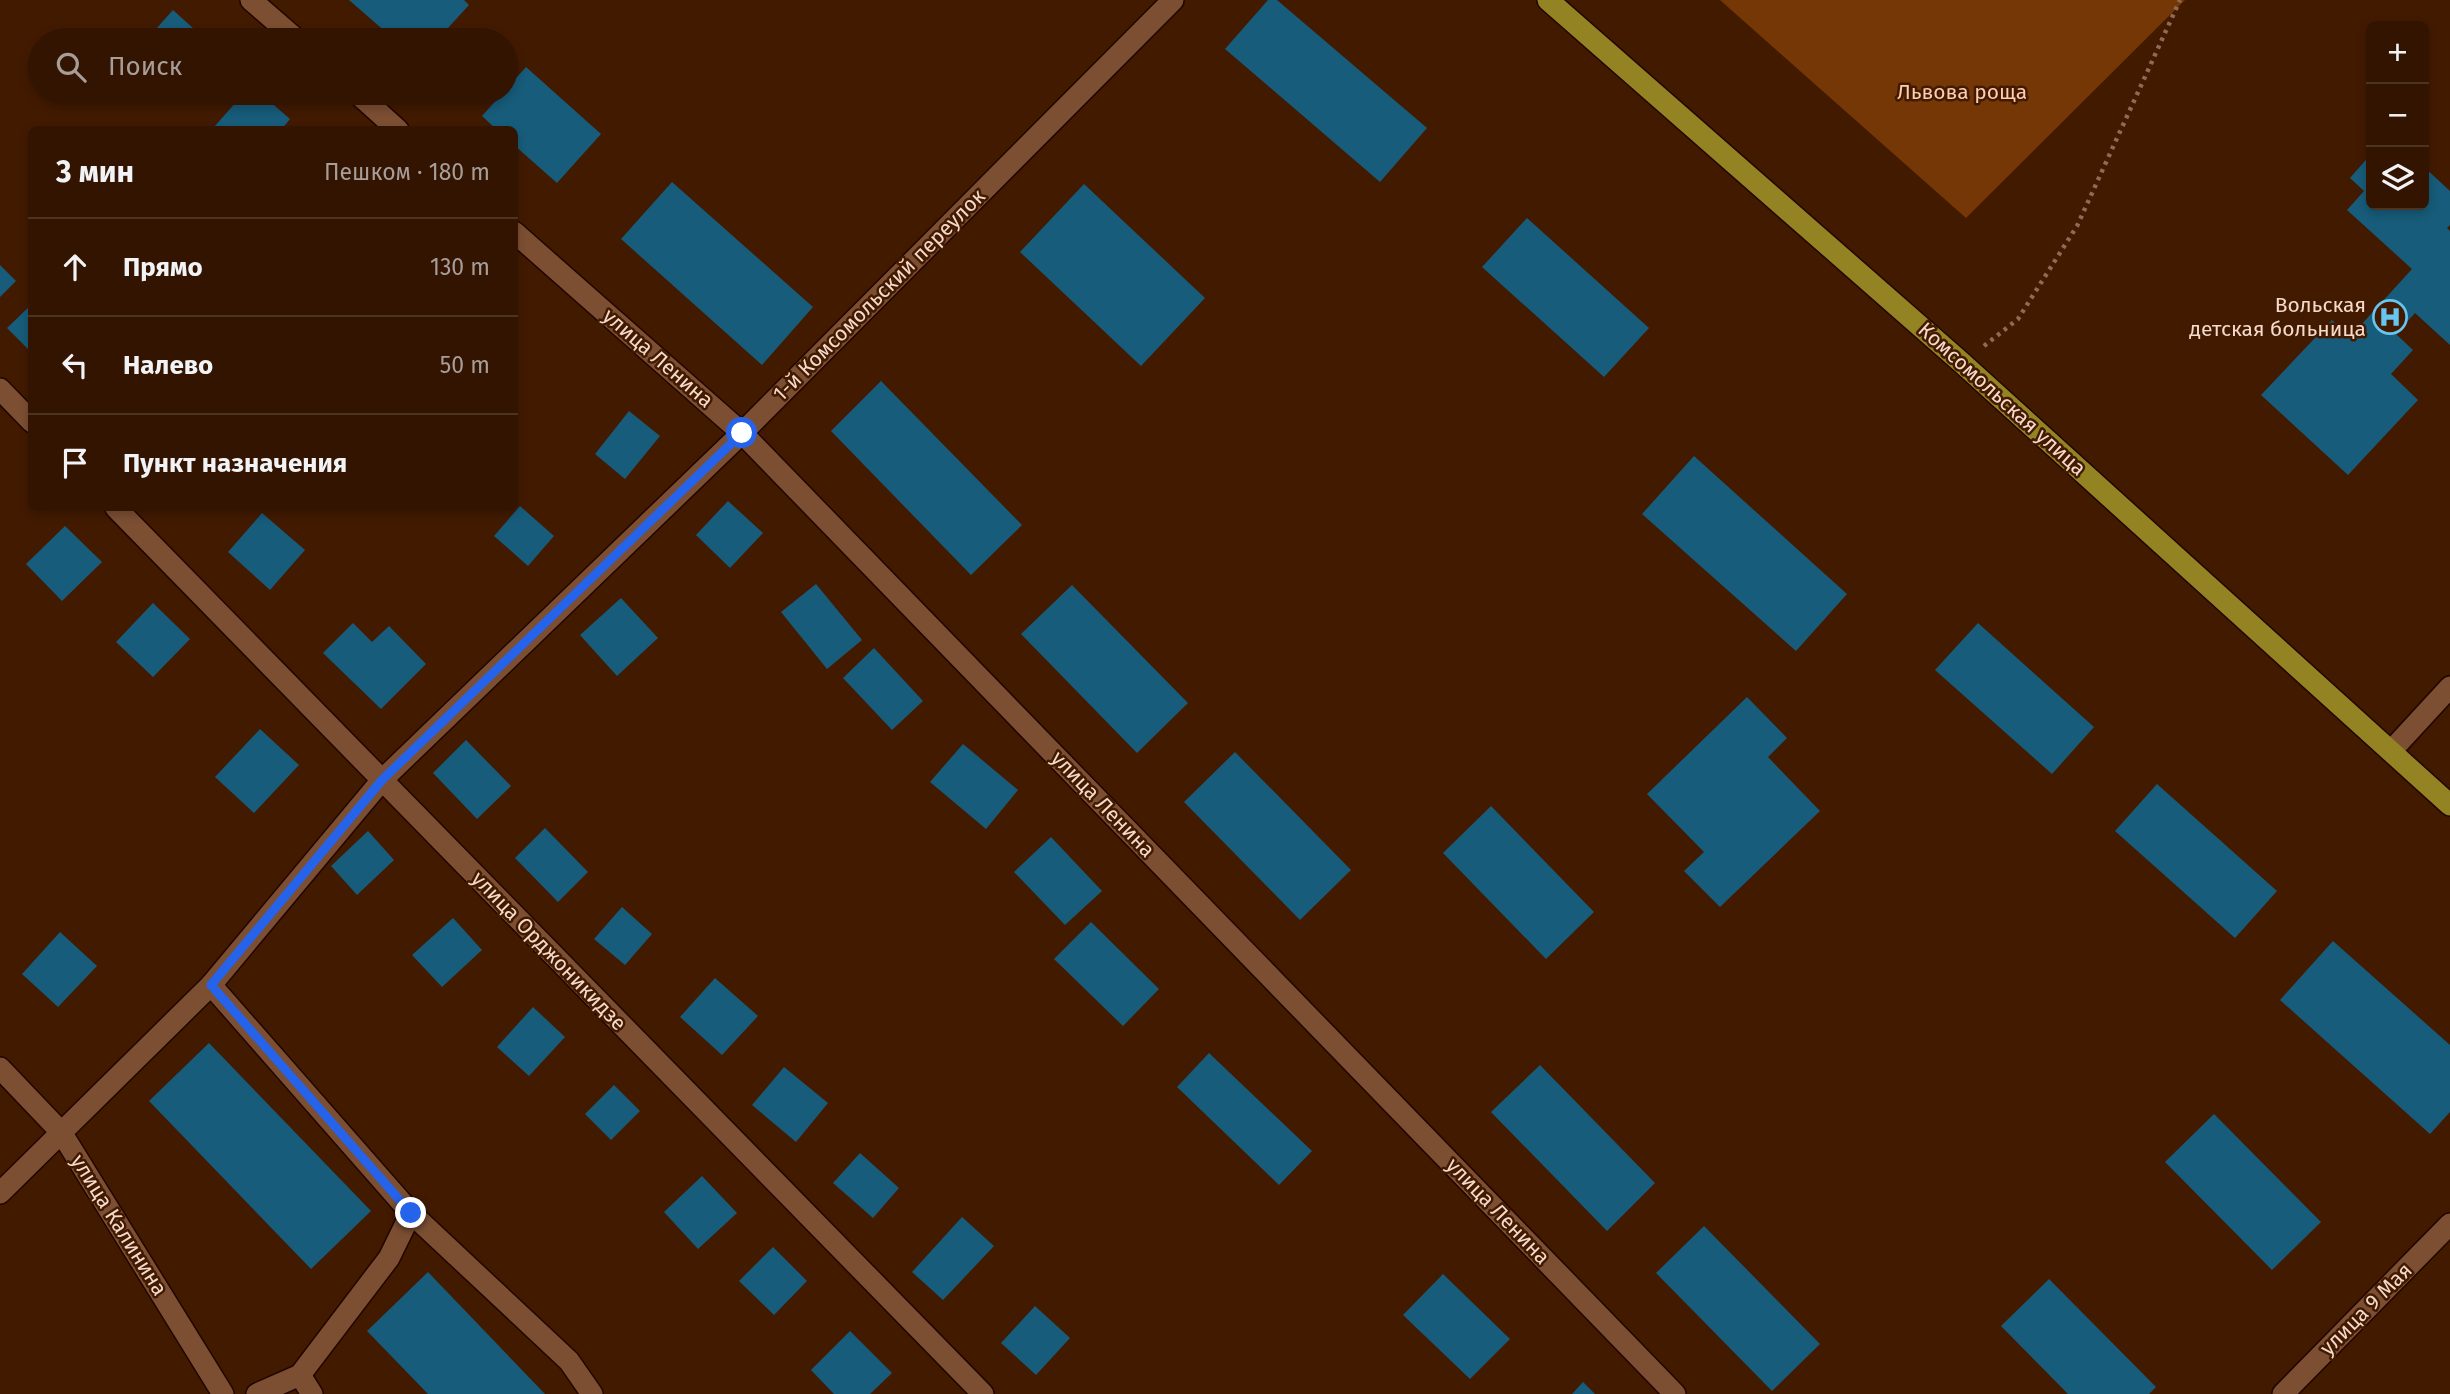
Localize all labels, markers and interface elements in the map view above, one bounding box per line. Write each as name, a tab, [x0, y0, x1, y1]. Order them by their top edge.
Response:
map controls	[2366, 21, 2429, 210]
button: +	[2366, 21, 2429, 84]
search box	[28, 28, 518, 105]
icon: search	[52, 48, 90, 86]
text: Поиск	[108, 51, 182, 82]
park label: Львова роща	[1897, 79, 2027, 105]
button: −	[2366, 84, 2429, 147]
button: layers	[2366, 147, 2429, 210]
text: 3 мин	[56, 154, 134, 190]
text: Пешком · 180 m	[324, 158, 490, 186]
street label: 1-й Комсомольский переулок	[767, 183, 991, 407]
icon: ahead	[56, 248, 94, 286]
text: Прямо	[123, 252, 203, 283]
text: 130 m	[430, 253, 490, 281]
place label: Вольская детская больница	[2189, 292, 2366, 342]
hospital icon: Вольская детская больница	[2371, 298, 2409, 336]
street label: улица Ленина	[597, 303, 719, 413]
street label: Комсомольская улица	[1913, 317, 2091, 481]
icon: left	[56, 346, 94, 384]
text: Налево	[123, 350, 213, 381]
text: 50 m	[440, 351, 490, 379]
route start	[726, 417, 757, 448]
icon: arrive	[56, 444, 94, 482]
text: Пункт назначения	[123, 448, 347, 479]
street label: улица Ленина	[1046, 745, 1160, 863]
street label: улица Орджоникидзе	[466, 866, 632, 1036]
street label: улица Калинина	[65, 1150, 173, 1300]
street label: улица Ленина	[1441, 1152, 1555, 1270]
route end	[395, 1197, 426, 1228]
street label: улица 9 Мая	[2314, 1257, 2418, 1361]

